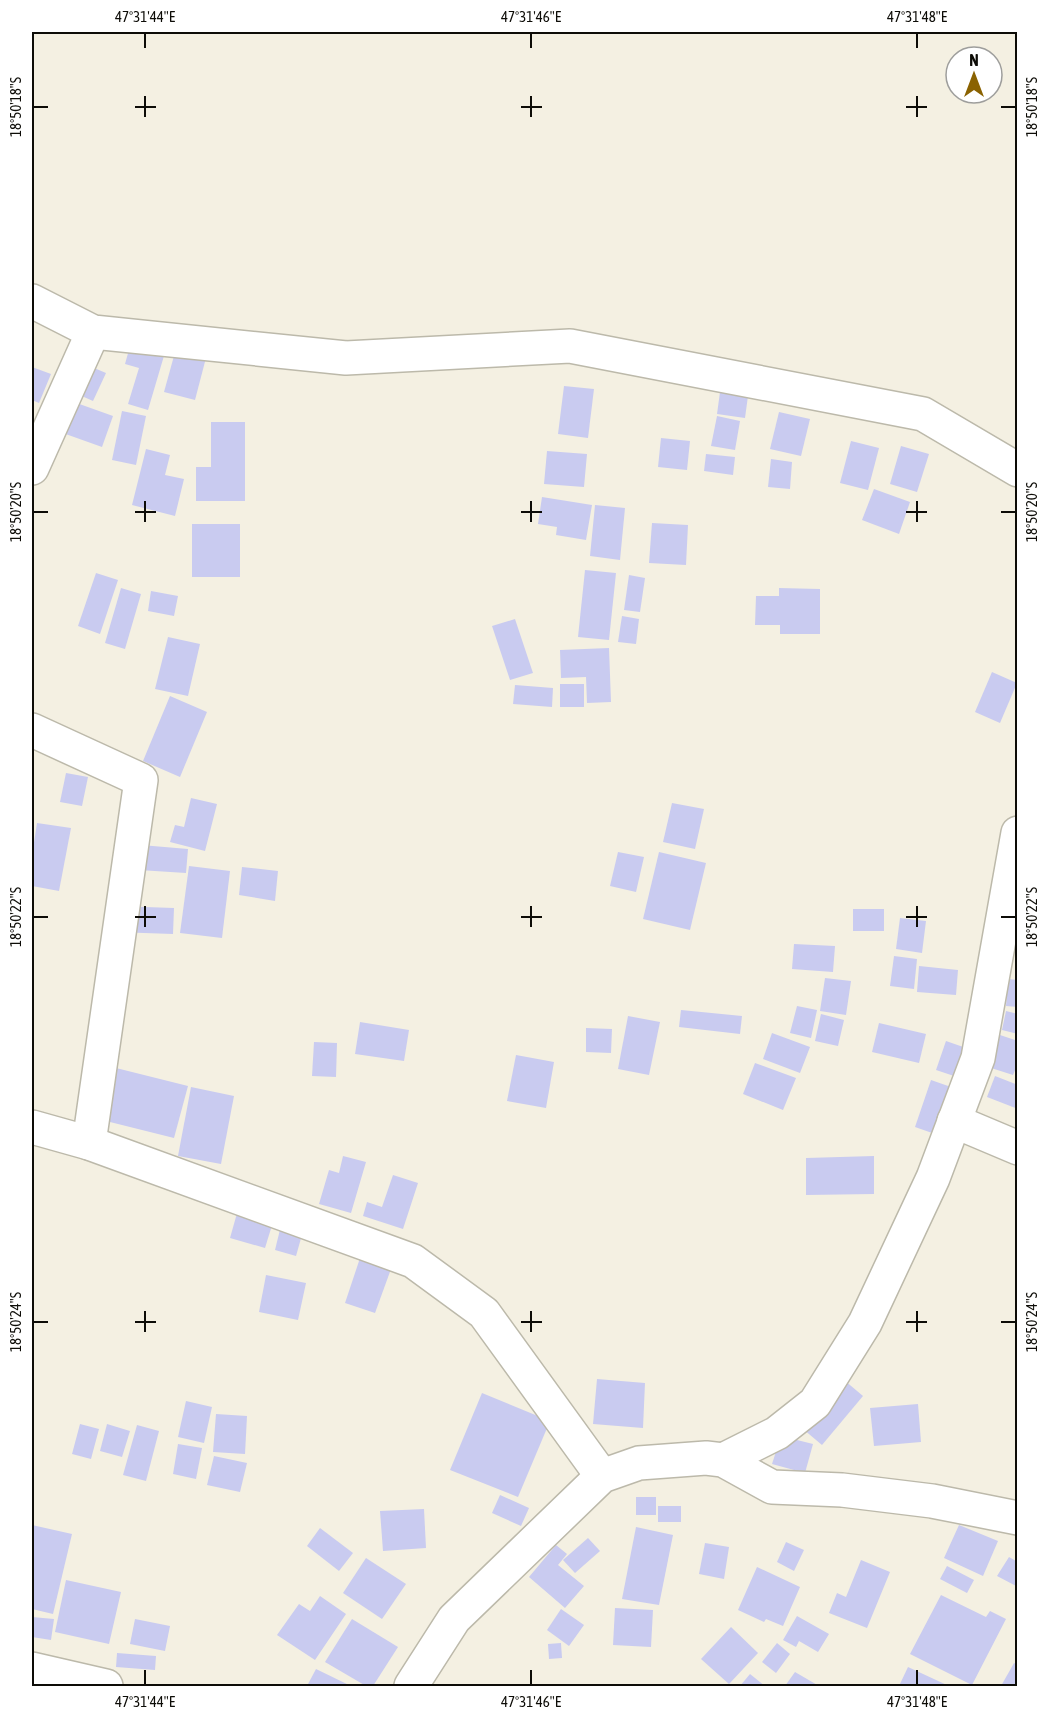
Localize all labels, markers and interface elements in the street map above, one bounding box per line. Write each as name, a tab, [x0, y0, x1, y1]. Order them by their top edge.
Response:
text: 47°31'44"E	[115, 8, 176, 25]
text: 47°31'46"E	[501, 8, 562, 25]
text: 47°31'48"E	[887, 8, 948, 25]
north arrow	[944, 45, 1004, 105]
text: N	[969, 51, 979, 69]
text: 18°50'18"S	[7, 77, 24, 137]
text: 18°50'18"S	[1023, 77, 1040, 137]
text: 18°50'20"S	[7, 482, 24, 542]
text: 18°50'20"S	[1023, 482, 1040, 542]
text: 18°50'22"S	[7, 887, 24, 947]
text: 18°50'22"S	[1023, 887, 1040, 947]
text: 18°50'24"S	[7, 1292, 24, 1352]
text: 18°50'24"S	[1023, 1292, 1040, 1352]
text: 47°31'44"E	[115, 1693, 176, 1710]
text: 47°31'46"E	[501, 1693, 562, 1710]
text: 47°31'48"E	[887, 1693, 948, 1710]

